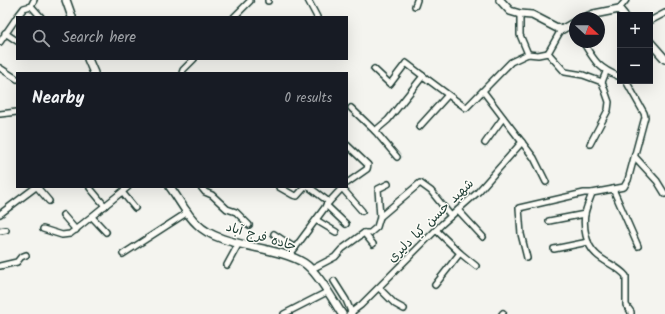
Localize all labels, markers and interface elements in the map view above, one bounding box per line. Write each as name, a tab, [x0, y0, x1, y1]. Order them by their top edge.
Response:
north arrow	[569, 12, 605, 48]
map controls	[617, 12, 653, 84]
button: +	[617, 12, 653, 48]
search box	[16, 16, 348, 60]
text: Search here	[62, 26, 136, 50]
icon: search	[30, 27, 52, 49]
button: −	[617, 48, 653, 84]
text: Nearby	[32, 85, 84, 112]
text: 0 results	[285, 88, 332, 109]
street label: شهید حسن کیا دلیری	[383, 174, 479, 268]
street label: جاده فرج آباد	[223, 217, 299, 257]

